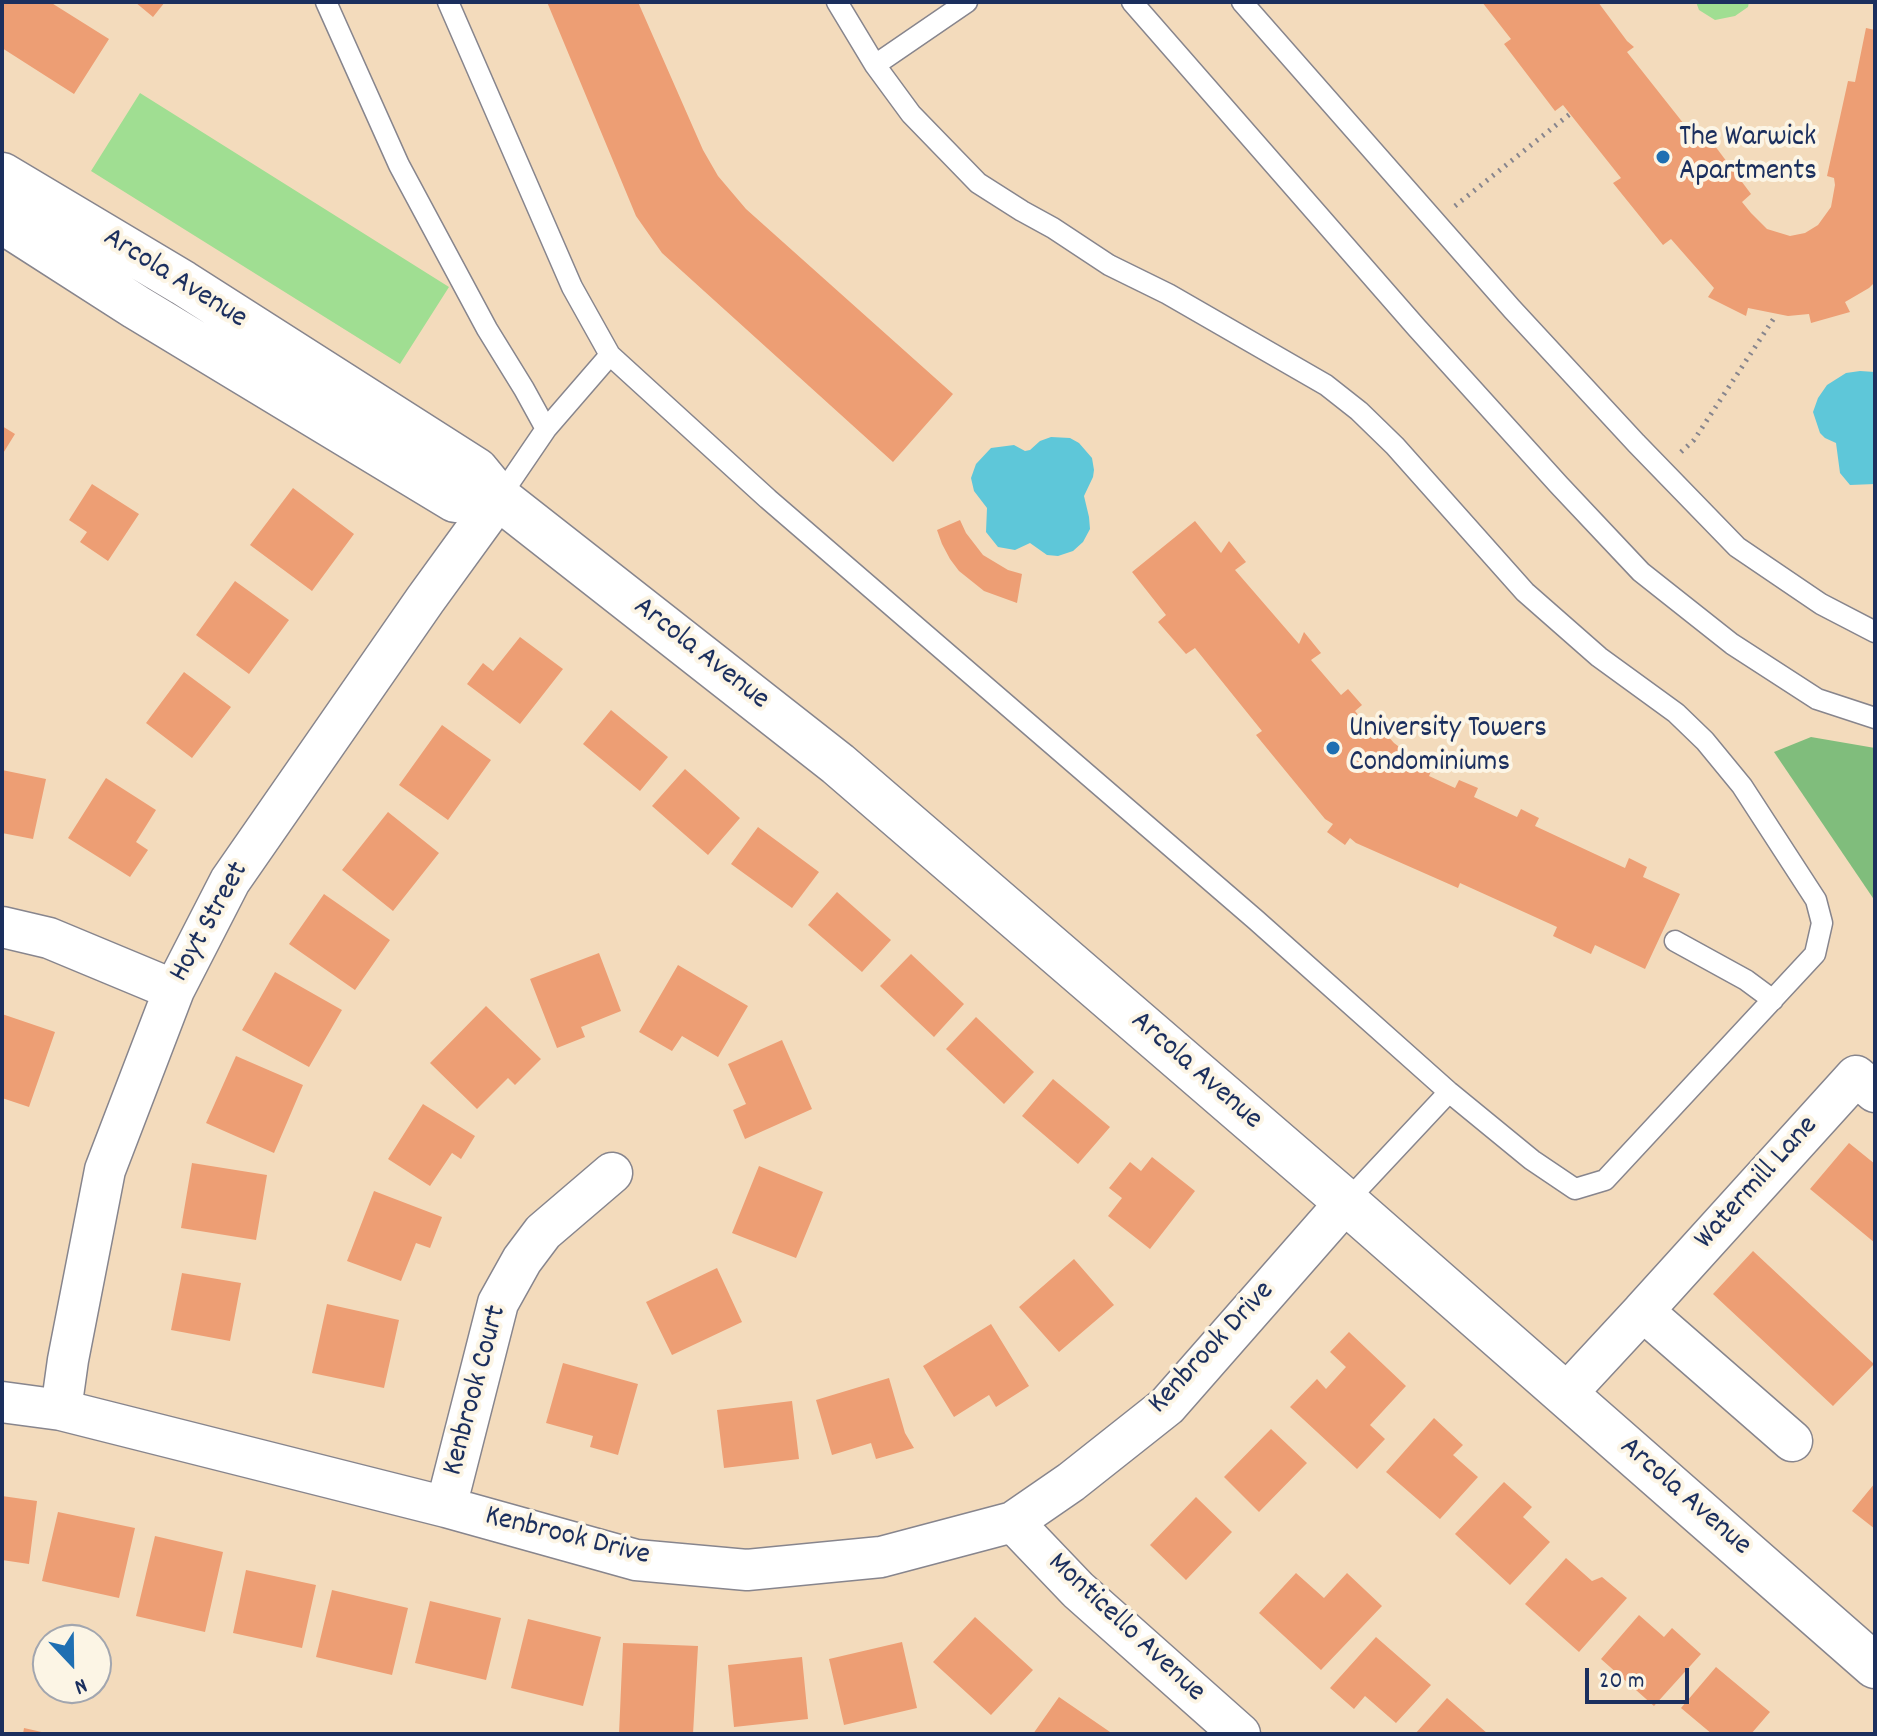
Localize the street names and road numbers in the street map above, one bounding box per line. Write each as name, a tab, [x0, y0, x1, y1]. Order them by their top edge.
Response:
street label: Arcola Avenue	[95, 222, 253, 338]
street label: Arcola Avenue	[625, 591, 775, 719]
street label: Hoyt Street	[163, 857, 259, 989]
street label: Arcola Avenue	[1122, 1005, 1268, 1139]
street label: Watermill Lane	[1689, 1110, 1827, 1258]
street label: Kenbrook Drive	[1142, 1275, 1284, 1423]
street label: Kenbrook Court	[437, 1302, 517, 1480]
street label: Arcola Avenue	[1611, 1431, 1757, 1565]
street label: Kenbrook Drive	[481, 1500, 653, 1576]
street label: Monticello Avenue	[1038, 1547, 1212, 1711]

